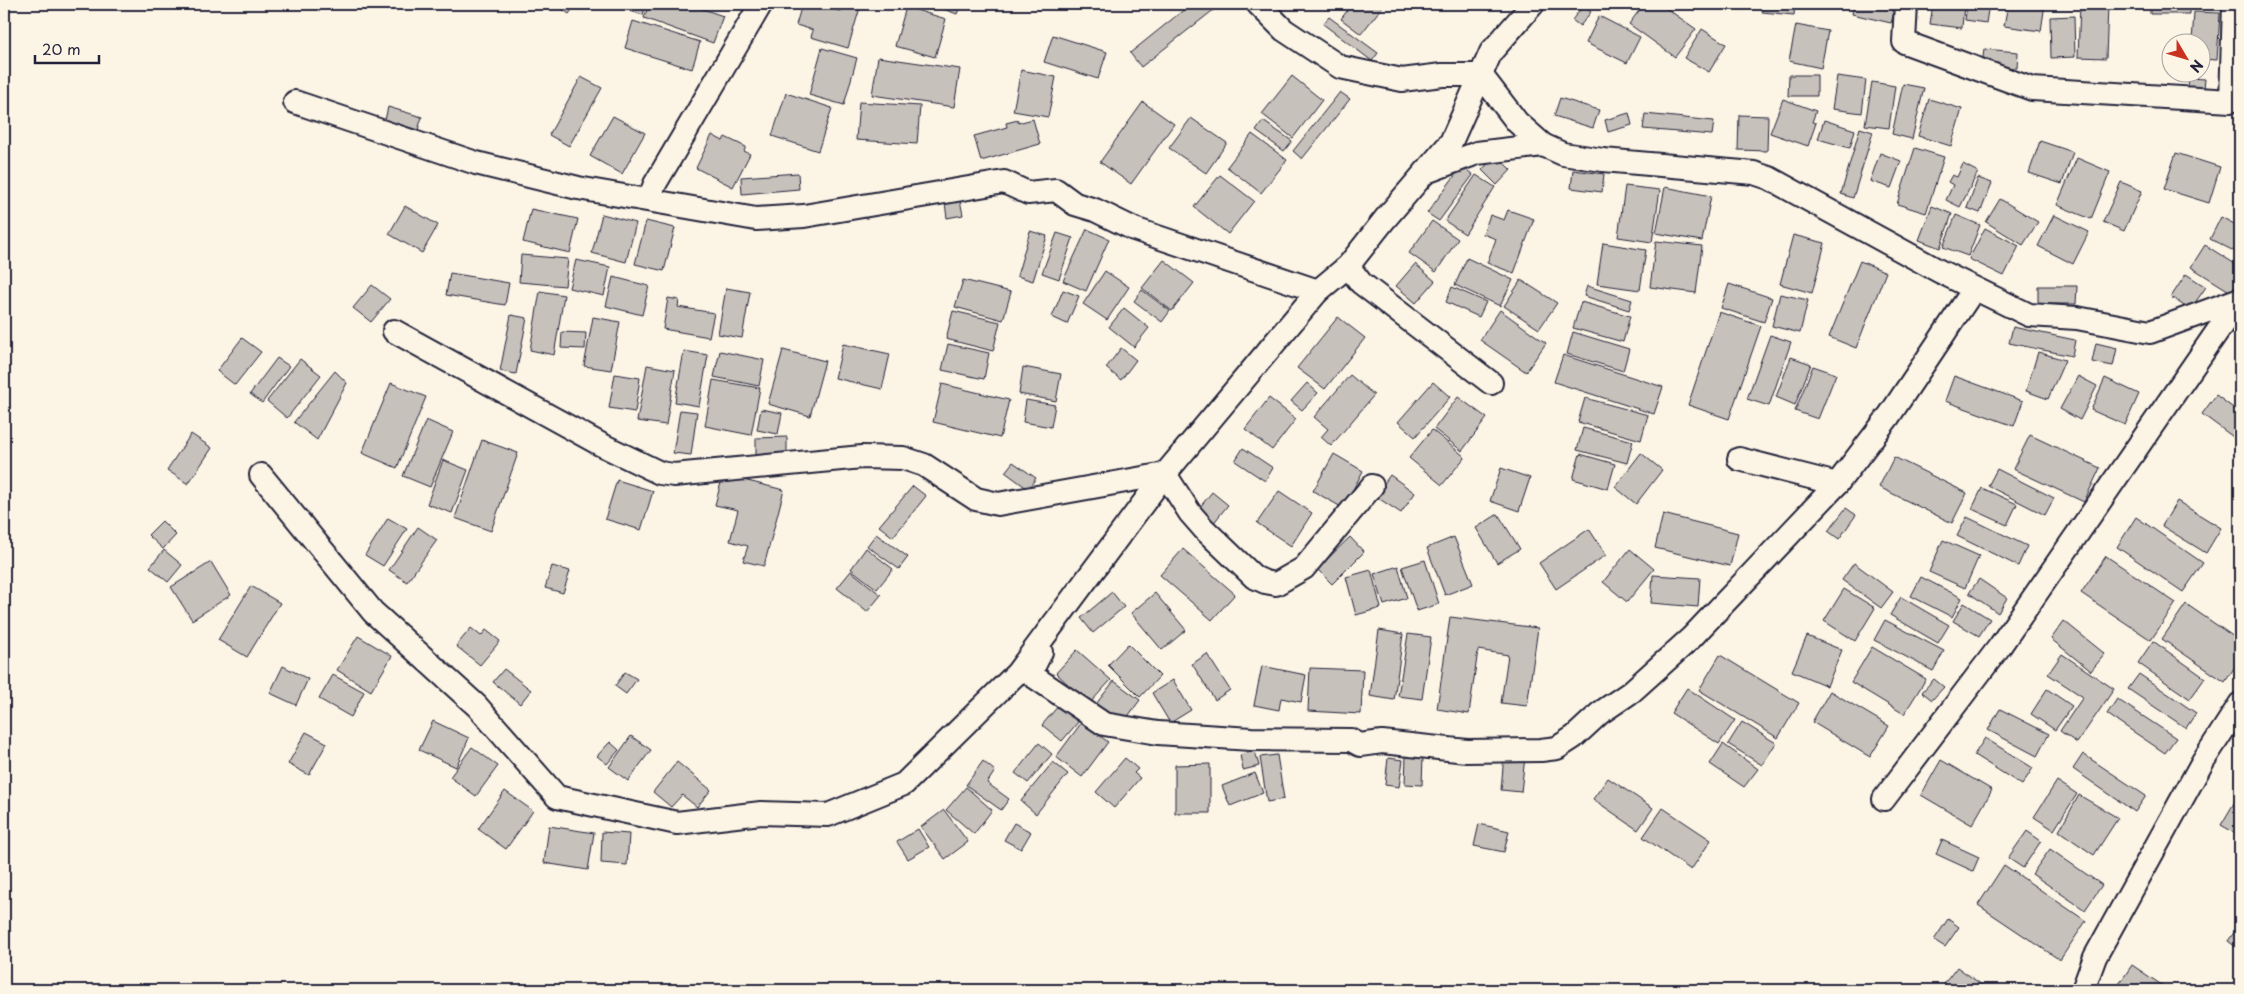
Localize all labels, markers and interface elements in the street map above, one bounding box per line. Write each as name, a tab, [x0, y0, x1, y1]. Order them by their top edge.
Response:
scale bar	[35, 32, 99, 64]
north arrow	[2162, 32, 2212, 82]
text: 20 m	[42, 37, 81, 60]
text: N	[2185, 55, 2208, 77]

